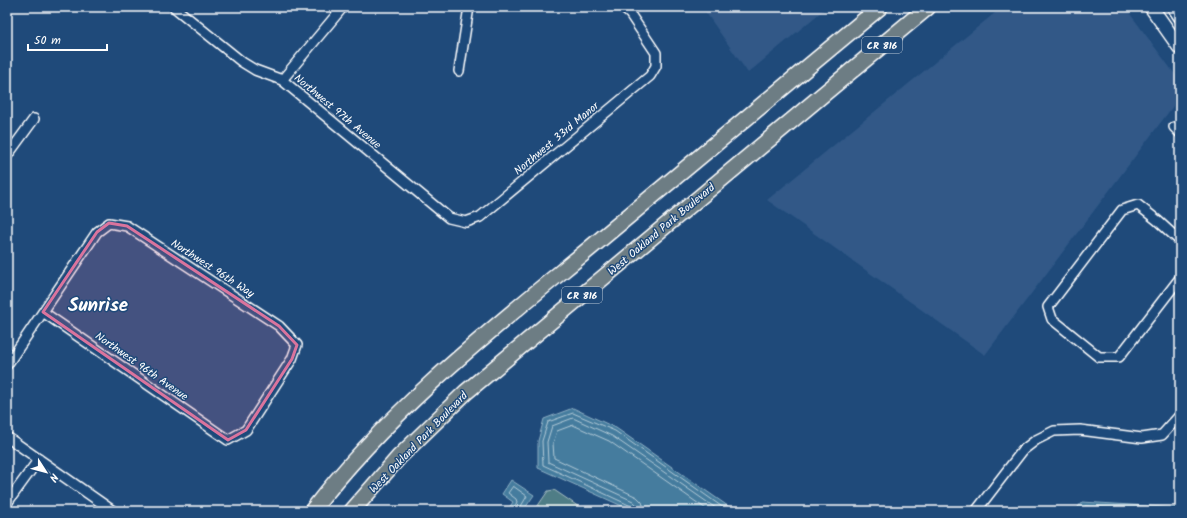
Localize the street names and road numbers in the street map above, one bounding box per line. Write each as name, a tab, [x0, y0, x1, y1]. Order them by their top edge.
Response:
road number: CR 816	[862, 37, 902, 53]
street label: Northwest 97th Avenue	[290, 70, 385, 154]
street label: Northwest 33rd Manor	[510, 97, 604, 180]
street label: West Oakland Park Boulevard	[604, 179, 720, 280]
street label: Northwest 96th Way	[167, 235, 259, 303]
road number: CR 816	[562, 287, 602, 303]
street label: Northwest 96th Avenue	[91, 328, 192, 406]
street label: West Oakland Park Boulevard	[365, 387, 473, 498]

